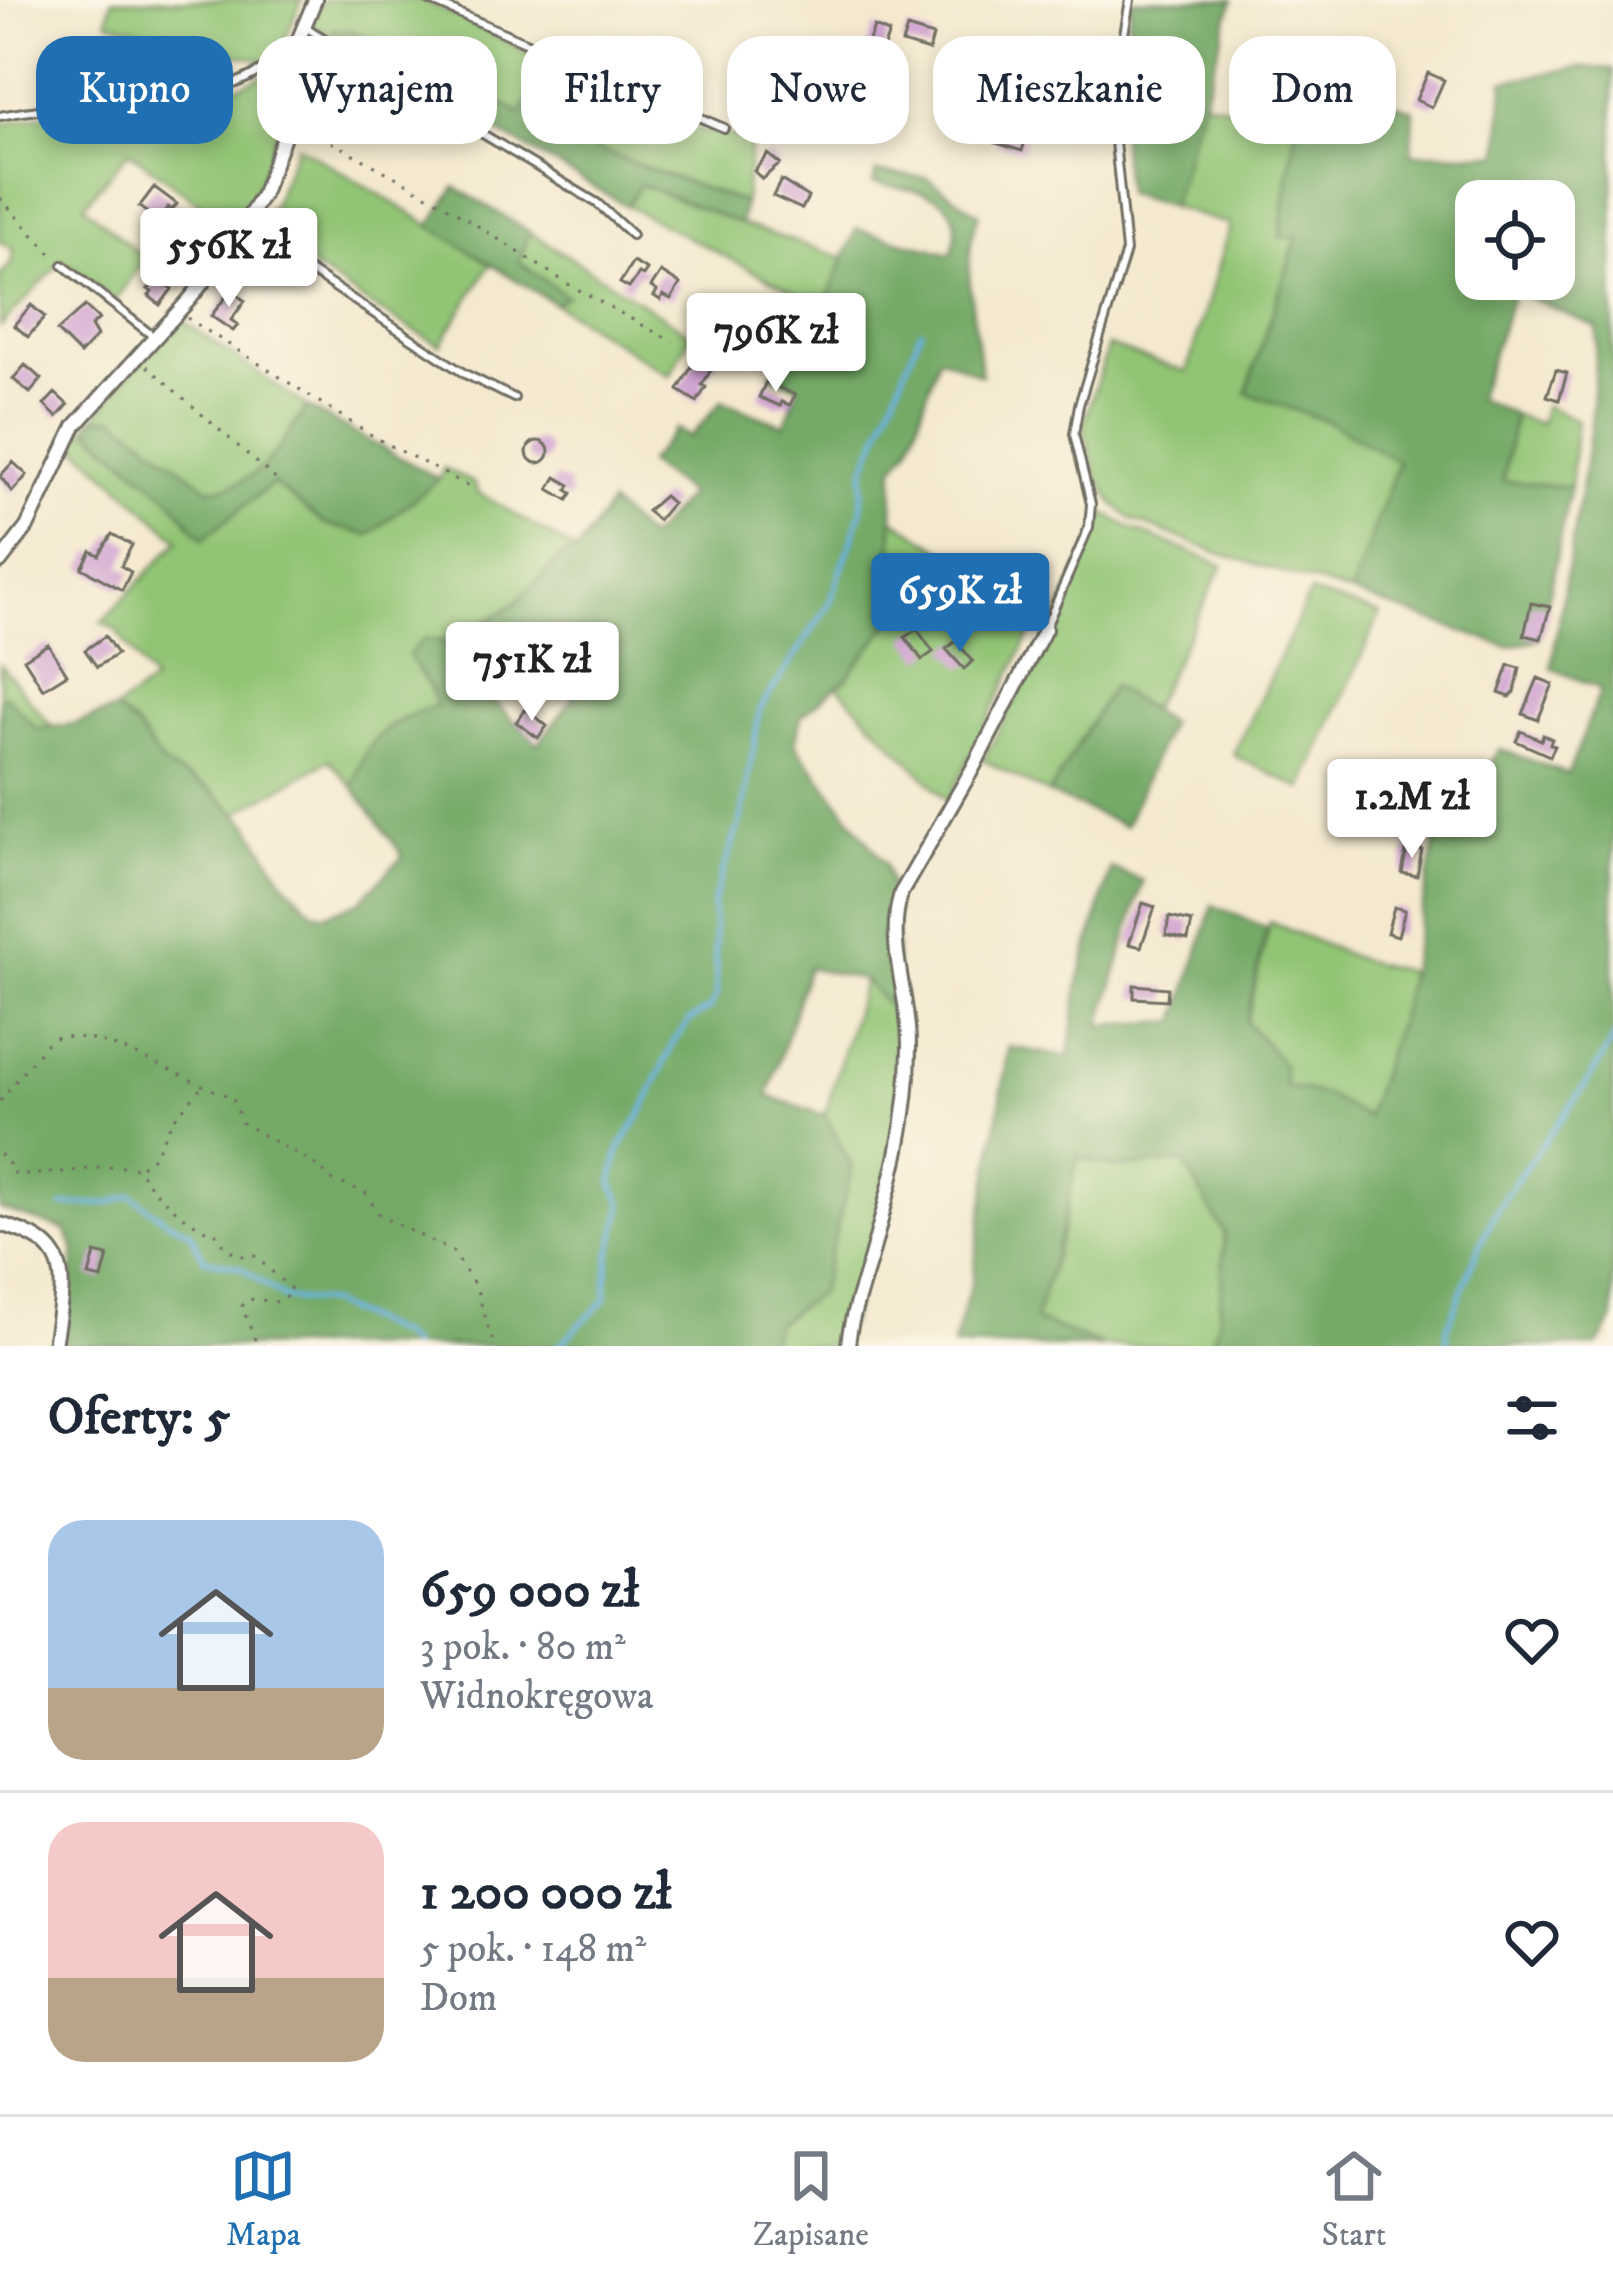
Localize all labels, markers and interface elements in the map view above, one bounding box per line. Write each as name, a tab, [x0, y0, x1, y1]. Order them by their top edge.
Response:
chip: Kupno	[36, 36, 233, 144]
chip: Wynajem	[257, 36, 497, 144]
chip: Filtry	[521, 36, 703, 144]
chip: Nowe	[727, 36, 909, 144]
chip: Mieszkanie	[933, 36, 1205, 144]
chip: Dom	[1229, 36, 1396, 144]
map controls	[1455, 180, 1575, 300]
button: locate	[1455, 180, 1575, 300]
pin: 556K zł	[118, 208, 340, 310]
text: 556K zł	[167, 222, 291, 271]
pin: 796K zł	[665, 293, 887, 395]
text: 796K zł	[714, 307, 838, 356]
pin: 659K zł	[849, 553, 1071, 655]
text: 659K zł	[898, 567, 1022, 616]
pin: 751K zł	[421, 622, 643, 724]
text: 751K zł	[473, 636, 591, 685]
pin: 1.2M zł	[1301, 759, 1523, 861]
text: 1.2M zł	[1354, 773, 1470, 822]
icon: filters	[1499, 1385, 1565, 1451]
text: Oferty: 5	[48, 1386, 230, 1450]
text: 659 000 zł	[420, 1559, 639, 1623]
icon: home	[144, 1568, 288, 1712]
icon: heart	[1499, 1607, 1565, 1673]
text: 3 pok. · 80 m²	[420, 1623, 626, 1672]
text: Widnokręgowa	[420, 1672, 654, 1721]
text: 1 200 000 zł	[420, 1861, 671, 1925]
icon: home	[144, 1870, 288, 2014]
icon: heart	[1499, 1909, 1565, 1975]
text: 5 pok. · 148 m²	[420, 1925, 646, 1974]
text: Dom	[420, 1974, 497, 2023]
tab: Mapa	[226, 2143, 301, 2256]
tab: Zapisane	[753, 2143, 869, 2256]
tab: Start	[1321, 2143, 1387, 2256]

